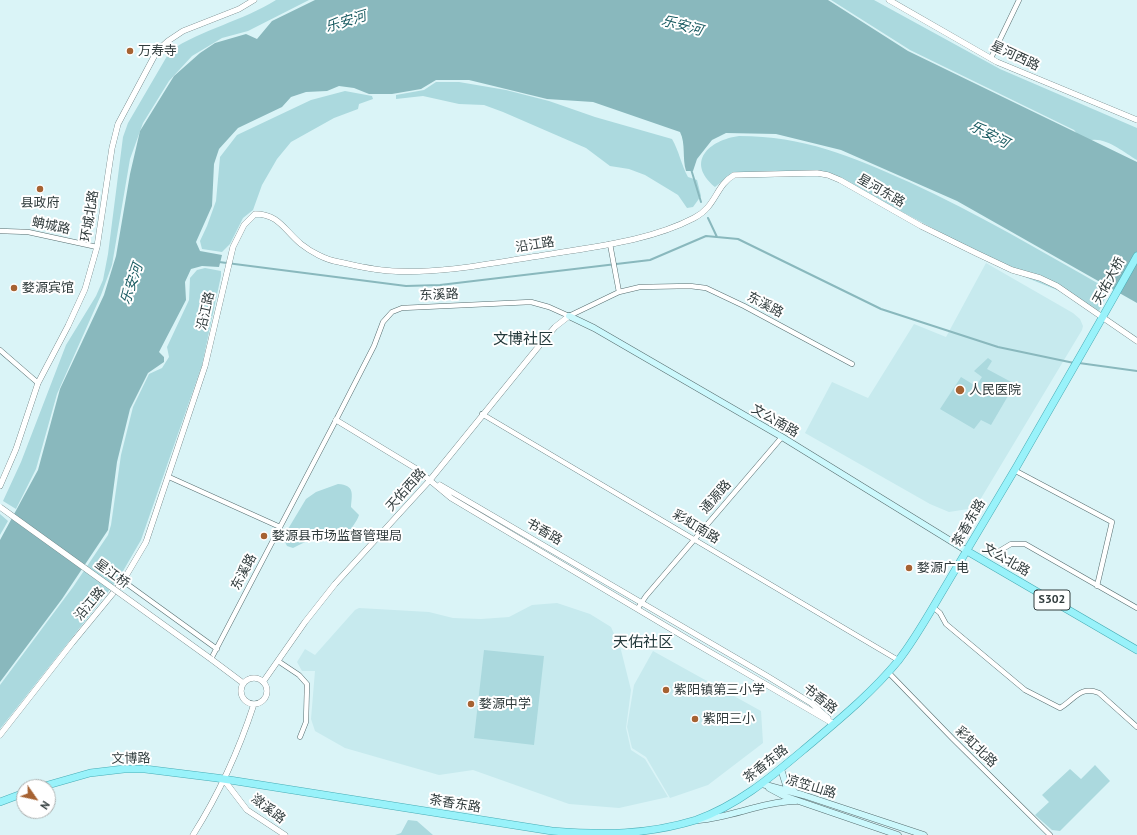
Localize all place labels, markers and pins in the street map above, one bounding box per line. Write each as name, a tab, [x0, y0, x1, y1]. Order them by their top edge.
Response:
place label: 万寿寺	[138, 43, 177, 59]
marker: 万寿寺	[125, 46, 135, 56]
marker: 县政府	[35, 184, 45, 194]
place label: 县政府	[21, 195, 59, 211]
place label: 婺源宾馆	[22, 280, 74, 296]
marker: 婺源宾馆	[9, 283, 19, 293]
place label: 人民医院	[969, 382, 1021, 398]
marker: 人民医院	[954, 384, 966, 396]
place label: 婺源县市场监督管理局	[272, 528, 402, 544]
marker: 婺源县市场监督管理局	[259, 531, 269, 541]
place label: 婺源广电	[917, 560, 969, 576]
marker: 婺源广电	[904, 563, 914, 573]
place label: 紫阳镇第三小学	[674, 682, 765, 698]
marker: 紫阳镇第三小学	[661, 685, 671, 695]
place label: 婺源中学	[479, 696, 531, 712]
marker: 婺源中学	[466, 699, 476, 709]
place label: 紫阳三小	[703, 711, 755, 727]
marker: 紫阳三小	[690, 714, 700, 724]

